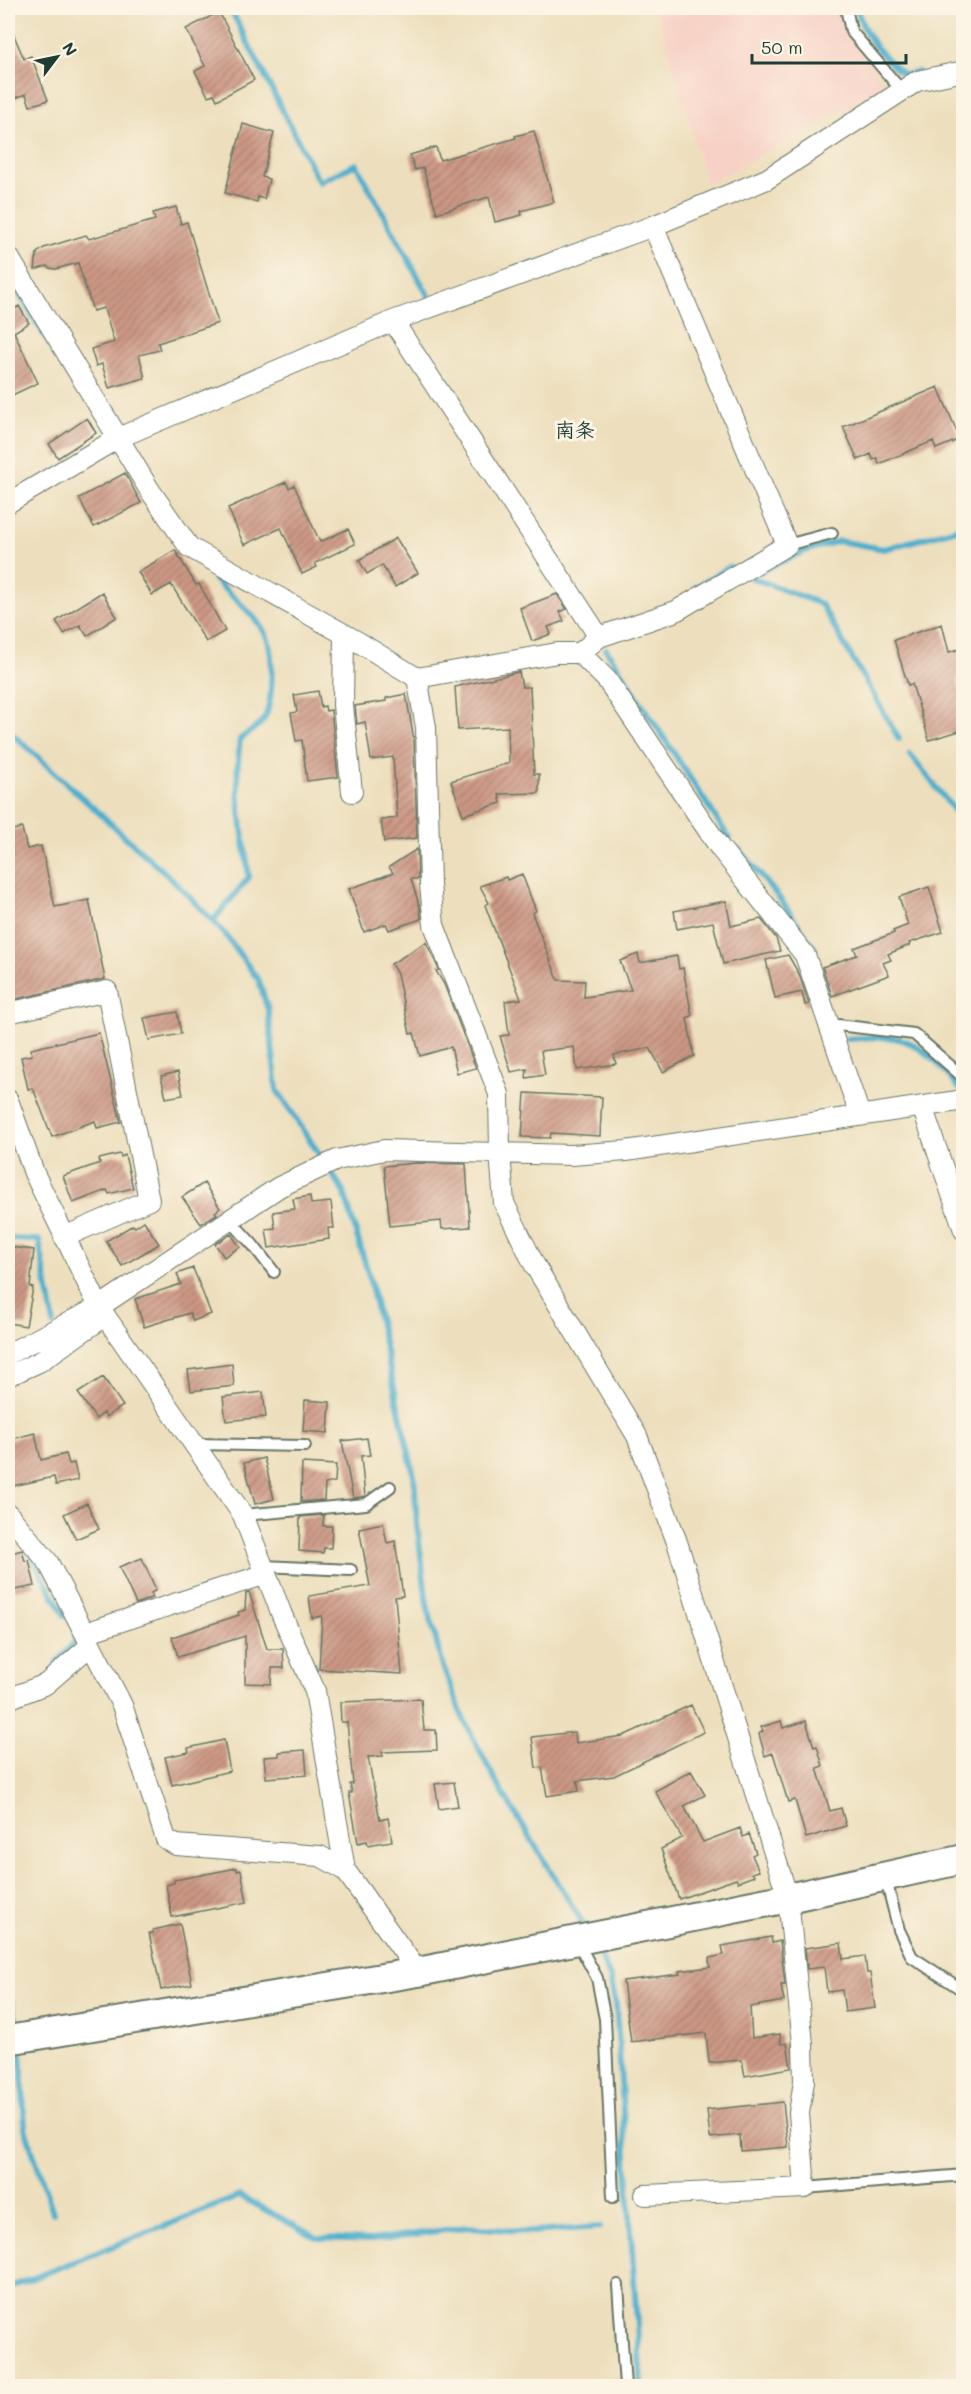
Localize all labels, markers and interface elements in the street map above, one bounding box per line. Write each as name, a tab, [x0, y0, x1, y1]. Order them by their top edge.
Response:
north arrow	[27, 27, 87, 87]
scale bar	[752, 27, 906, 65]
text: 50 m	[761, 35, 803, 59]
text: N	[58, 38, 82, 60]
district label: 南条	[555, 416, 595, 442]

